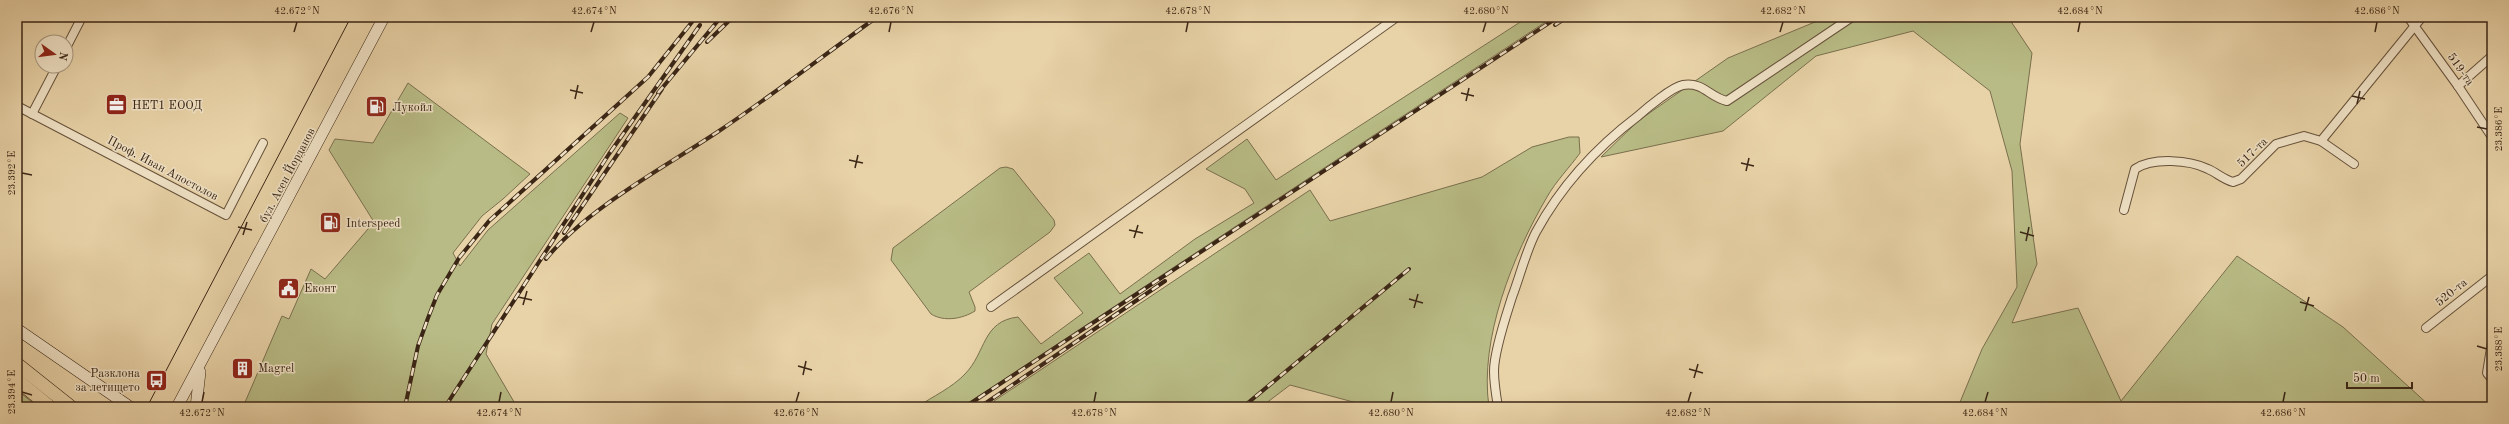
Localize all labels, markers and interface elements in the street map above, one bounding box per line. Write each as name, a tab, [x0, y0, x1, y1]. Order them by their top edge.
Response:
text: 42.672°N	[274, 6, 320, 16]
text: 42.674°N	[571, 6, 617, 16]
text: 42.676°N	[868, 6, 914, 16]
text: 42.678°N	[1165, 6, 1211, 16]
text: 42.680°N	[1463, 6, 1509, 16]
text: 42.682°N	[1760, 6, 1806, 16]
text: 42.684°N	[2057, 6, 2103, 16]
text: 42.686°N	[2354, 6, 2400, 16]
north arrow	[34, 34, 74, 74]
street label: 519-та	[2445, 50, 2477, 88]
text: N	[56, 51, 69, 62]
office icon: НЕТ1 ЕООД	[104, 92, 130, 118]
fuel station icon: Лукойл	[363, 94, 389, 120]
place label: НЕТ1 ЕООД	[132, 100, 202, 112]
place label: Лукойл	[392, 102, 432, 114]
text: 23.386°E	[2494, 107, 2504, 151]
street label: бул. Асен Йорданов	[255, 124, 318, 225]
street label: Проф. Иван Апостолов	[105, 135, 220, 203]
street label: 517-та	[2235, 135, 2270, 170]
text: 23.392°E	[7, 151, 17, 195]
fuel station icon: Interspeed	[317, 210, 343, 236]
place label: Interspeed	[346, 218, 401, 230]
public building icon: Еконт	[276, 275, 302, 301]
street label: 520-та	[2433, 276, 2470, 309]
place label: Еконт	[304, 283, 337, 295]
text: 23.388°E	[2494, 327, 2504, 371]
building icon: Magrel	[230, 355, 256, 381]
place label: Magrel	[258, 363, 294, 375]
scale bar	[2347, 364, 2412, 390]
bus stop icon: Разклона за летището	[143, 367, 169, 393]
place label: Разклона за летището	[76, 368, 140, 394]
text: 23.394°E	[7, 370, 17, 414]
text: 50 m	[2353, 372, 2380, 385]
text: 42.672°N	[179, 408, 225, 418]
text: 42.674°N	[476, 408, 522, 418]
text: 42.676°N	[773, 408, 819, 418]
text: 42.678°N	[1071, 408, 1117, 418]
text: 42.680°N	[1368, 408, 1414, 418]
text: 42.682°N	[1665, 408, 1711, 418]
text: 42.684°N	[1962, 408, 2008, 418]
text: 42.686°N	[2260, 408, 2306, 418]

